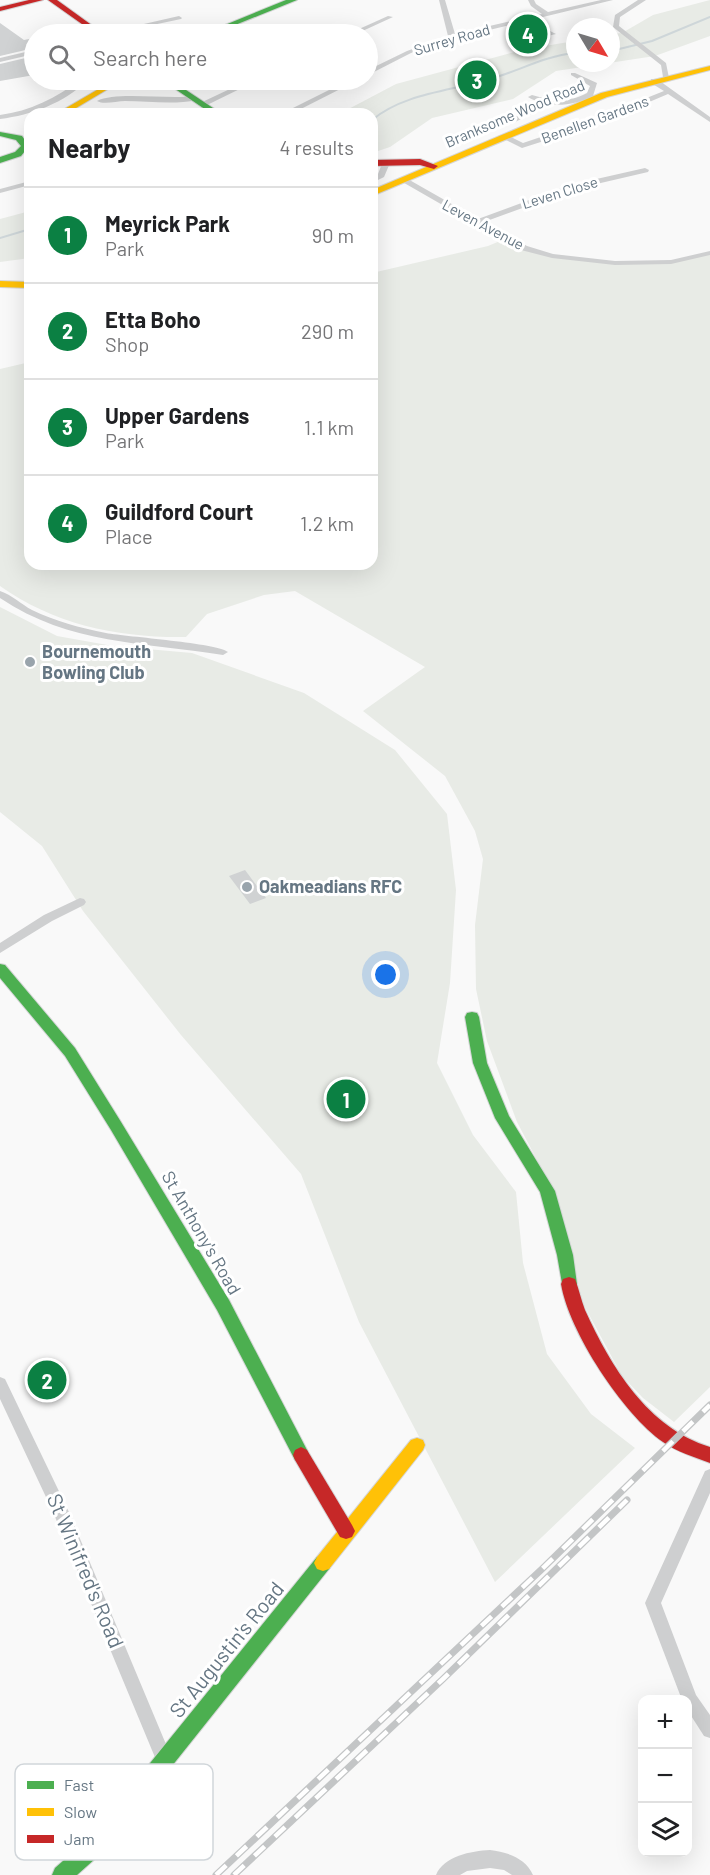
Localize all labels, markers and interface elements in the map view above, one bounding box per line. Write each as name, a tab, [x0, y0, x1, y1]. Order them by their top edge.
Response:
pin: 4	[508, 12, 548, 57]
north arrow	[566, 18, 620, 72]
street label: Surrey Road	[411, 20, 492, 59]
search box	[24, 24, 378, 90]
icon: search	[45, 41, 78, 74]
text: Search here	[93, 44, 207, 70]
pin: 3	[458, 58, 496, 103]
street label: Branksome Wood Road	[442, 76, 587, 151]
street label: Benellen Gardens	[538, 91, 651, 147]
text: Nearby	[48, 132, 130, 163]
text: 4 results	[279, 135, 354, 159]
street label: Leven Close	[520, 172, 600, 212]
street label: Leven Avenue	[440, 195, 527, 253]
text: Meyrick Park	[105, 210, 230, 236]
text: 1	[64, 223, 71, 247]
text: 90 m	[312, 223, 354, 247]
text: Park	[105, 236, 144, 260]
text: Etta Boho	[105, 306, 201, 332]
text: 2	[62, 319, 73, 343]
text: 290 m	[301, 319, 354, 343]
text: Shop	[105, 332, 149, 356]
text: Upper Gardens	[105, 402, 249, 428]
text: 3	[62, 415, 73, 439]
text: 1.1 km	[304, 415, 354, 439]
text: Park	[105, 428, 144, 452]
text: Guildford Court	[105, 498, 253, 524]
text: 4	[61, 511, 74, 535]
text: 1.2 km	[300, 511, 354, 535]
text: Place	[105, 524, 153, 548]
place label: Bournemouth Bowling Club	[42, 640, 151, 683]
marker: Bournemouth Bowling Club	[23, 655, 37, 669]
place label: Oakmeadians RFC	[259, 875, 402, 897]
marker: Oakmeadians RFC	[240, 880, 254, 894]
your location	[371, 960, 400, 989]
pin: 1	[326, 1076, 366, 1122]
street label: St Anthony's Road	[158, 1167, 246, 1298]
pin: 2	[28, 1358, 66, 1402]
street label: St Winifred's Road	[43, 1490, 130, 1651]
street label: St Augustin's Road	[163, 1576, 288, 1722]
map controls	[638, 1695, 692, 1857]
button: +	[638, 1695, 692, 1749]
button: −	[638, 1749, 692, 1803]
legend	[15, 1764, 213, 1860]
text: Fast	[64, 1775, 94, 1794]
text: Slow	[64, 1802, 97, 1821]
button: layers	[638, 1803, 692, 1857]
text: Jam	[64, 1829, 95, 1848]

